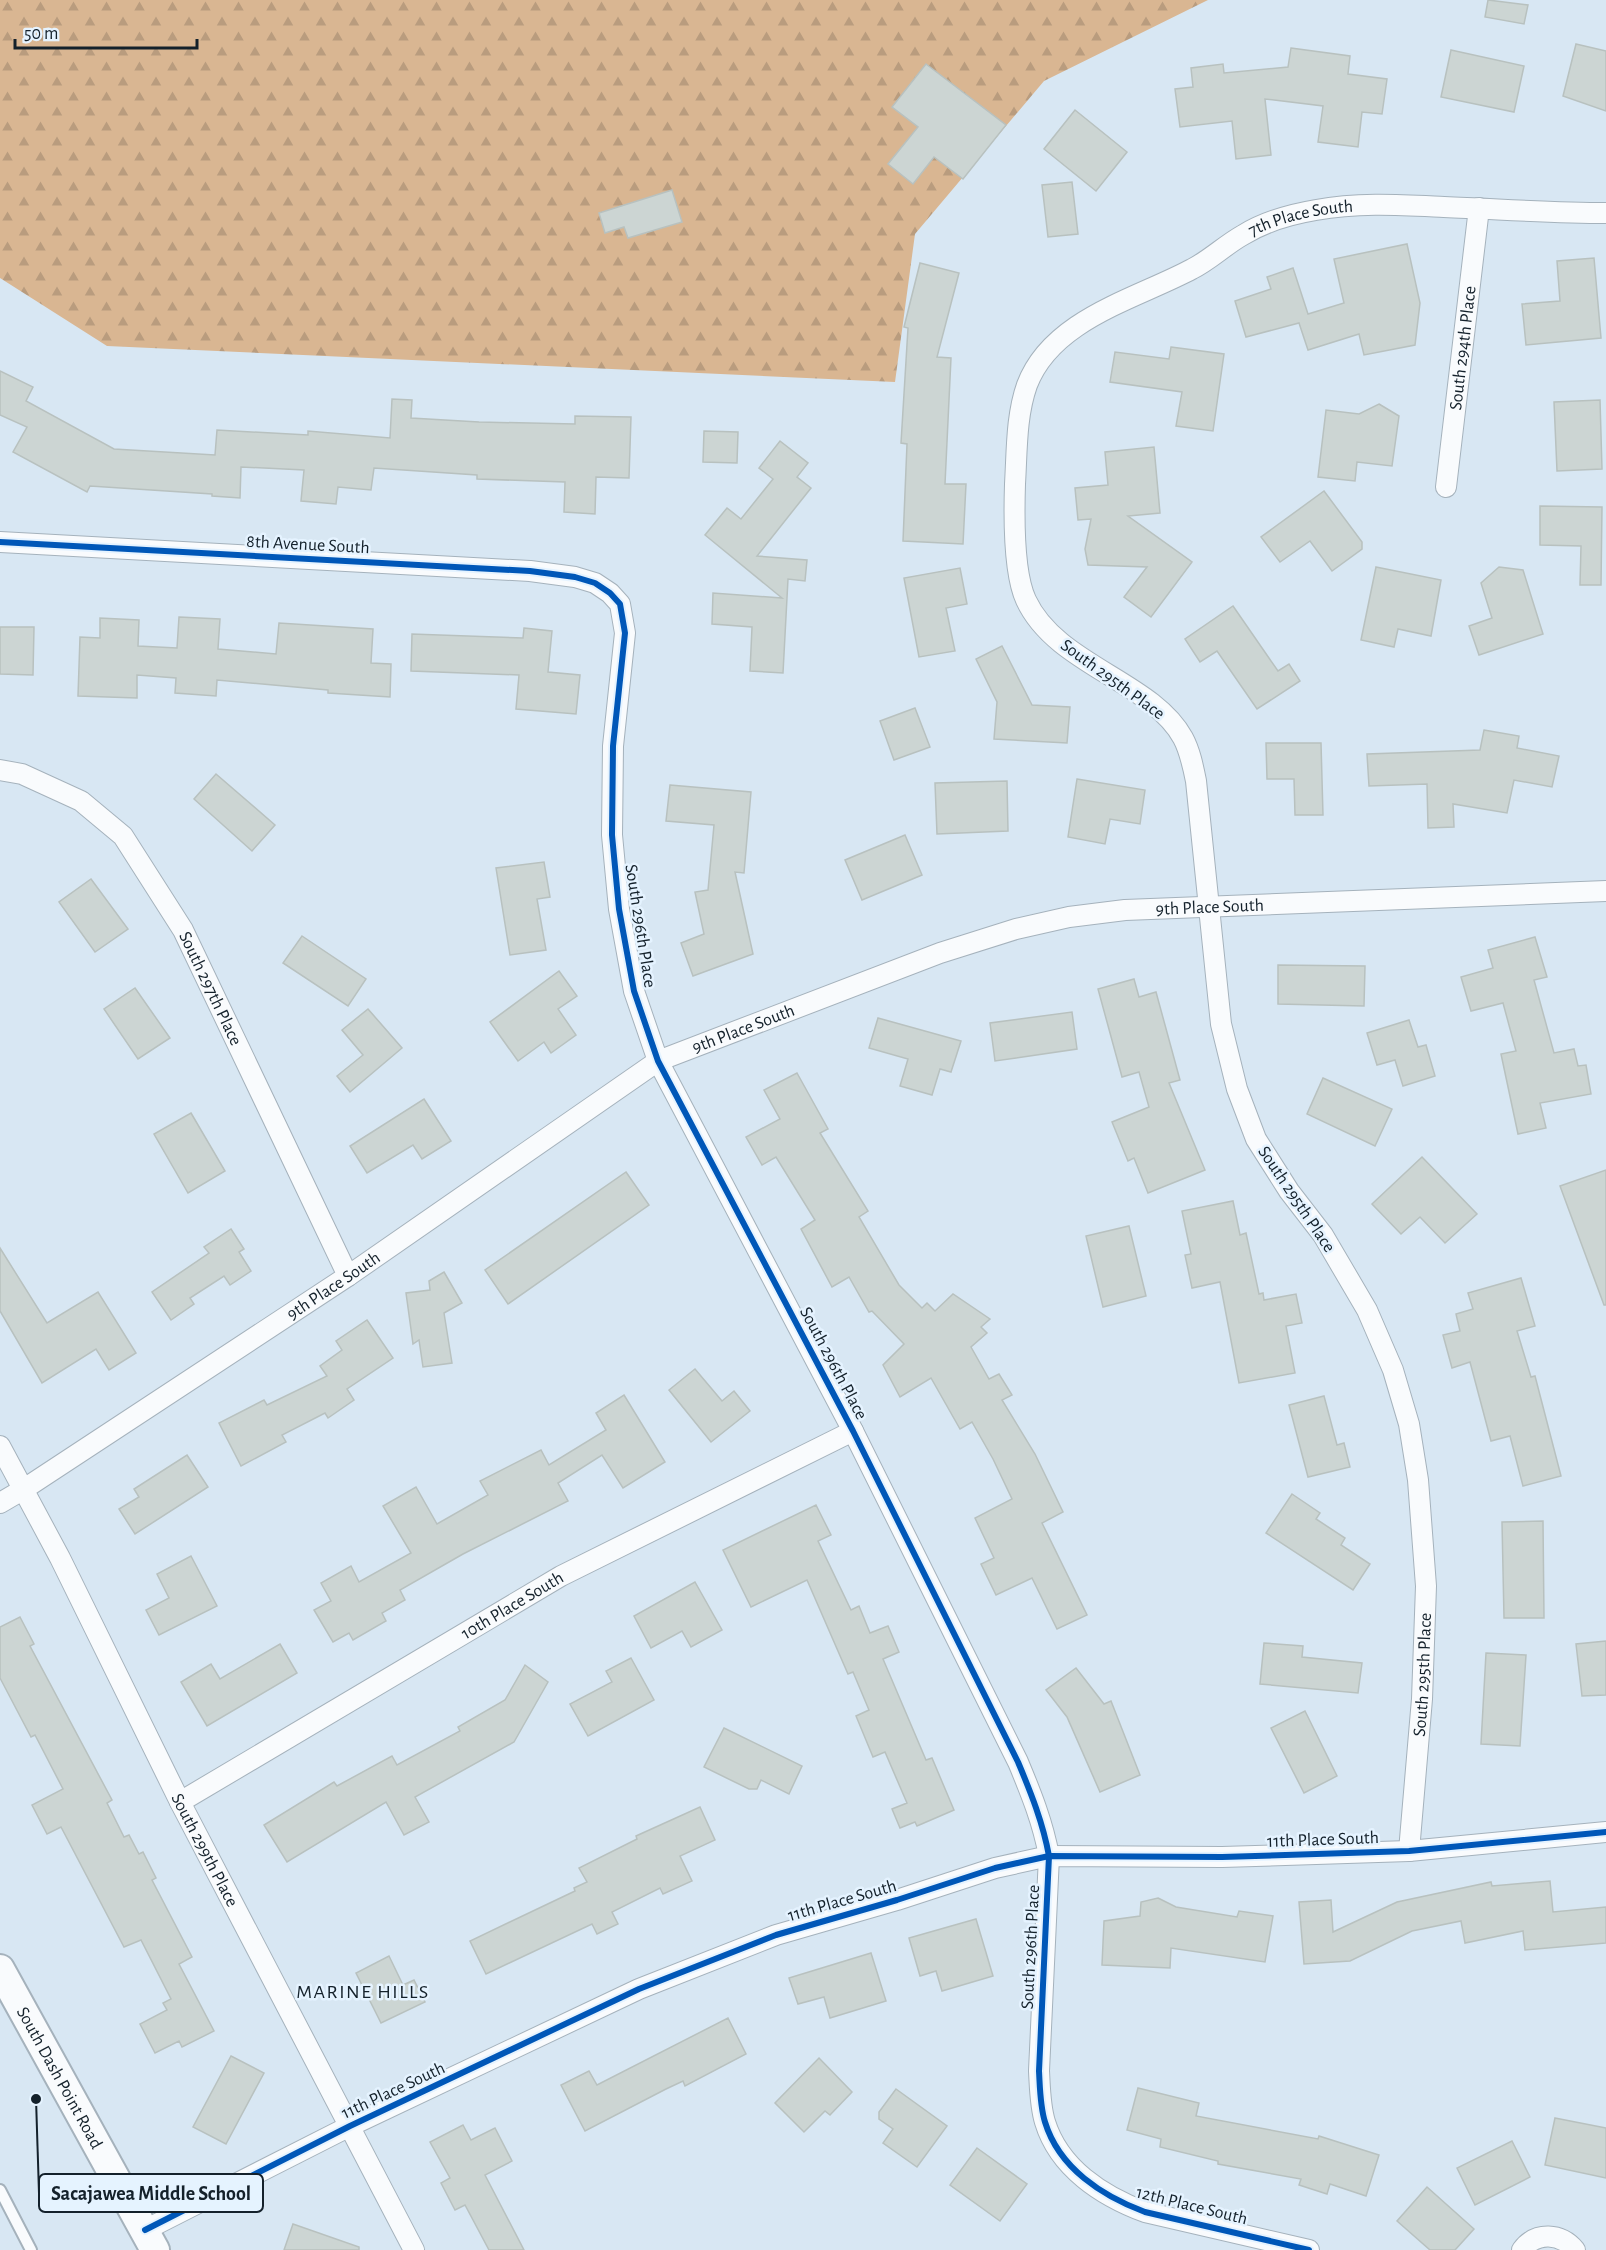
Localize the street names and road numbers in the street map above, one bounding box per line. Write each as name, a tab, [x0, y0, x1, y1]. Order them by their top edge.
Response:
street label: 7th Place South	[1246, 198, 1354, 240]
street label: South 294th Place	[1447, 285, 1480, 411]
street label: 8th Avenue South	[246, 533, 370, 557]
street label: South 295th Place	[1057, 636, 1168, 723]
street label: South 296th Place	[621, 863, 659, 989]
street label: 9th Place South	[1155, 897, 1264, 919]
street label: South 297th Place	[175, 929, 245, 1049]
street label: 9th Place South	[690, 1002, 797, 1057]
street label: South 295th Place	[1254, 1143, 1338, 1256]
street label: 9th Place South	[284, 1249, 384, 1324]
street label: South 296th Place	[796, 1304, 870, 1423]
street label: 10th Place South	[458, 1569, 567, 1643]
street label: South 295th Place	[1411, 1612, 1435, 1737]
street label: South 299th Place	[167, 1791, 241, 1910]
street label: 11th Place South	[1267, 1829, 1379, 1851]
street label: 11th Place South	[786, 1877, 899, 1925]
street label: South 296th Place	[1019, 1884, 1043, 2010]
street label: South Dash Point Road	[13, 2004, 105, 2152]
street label: 11th Place South	[339, 2059, 448, 2123]
street label: 12th Place South	[1134, 2183, 1249, 2228]

